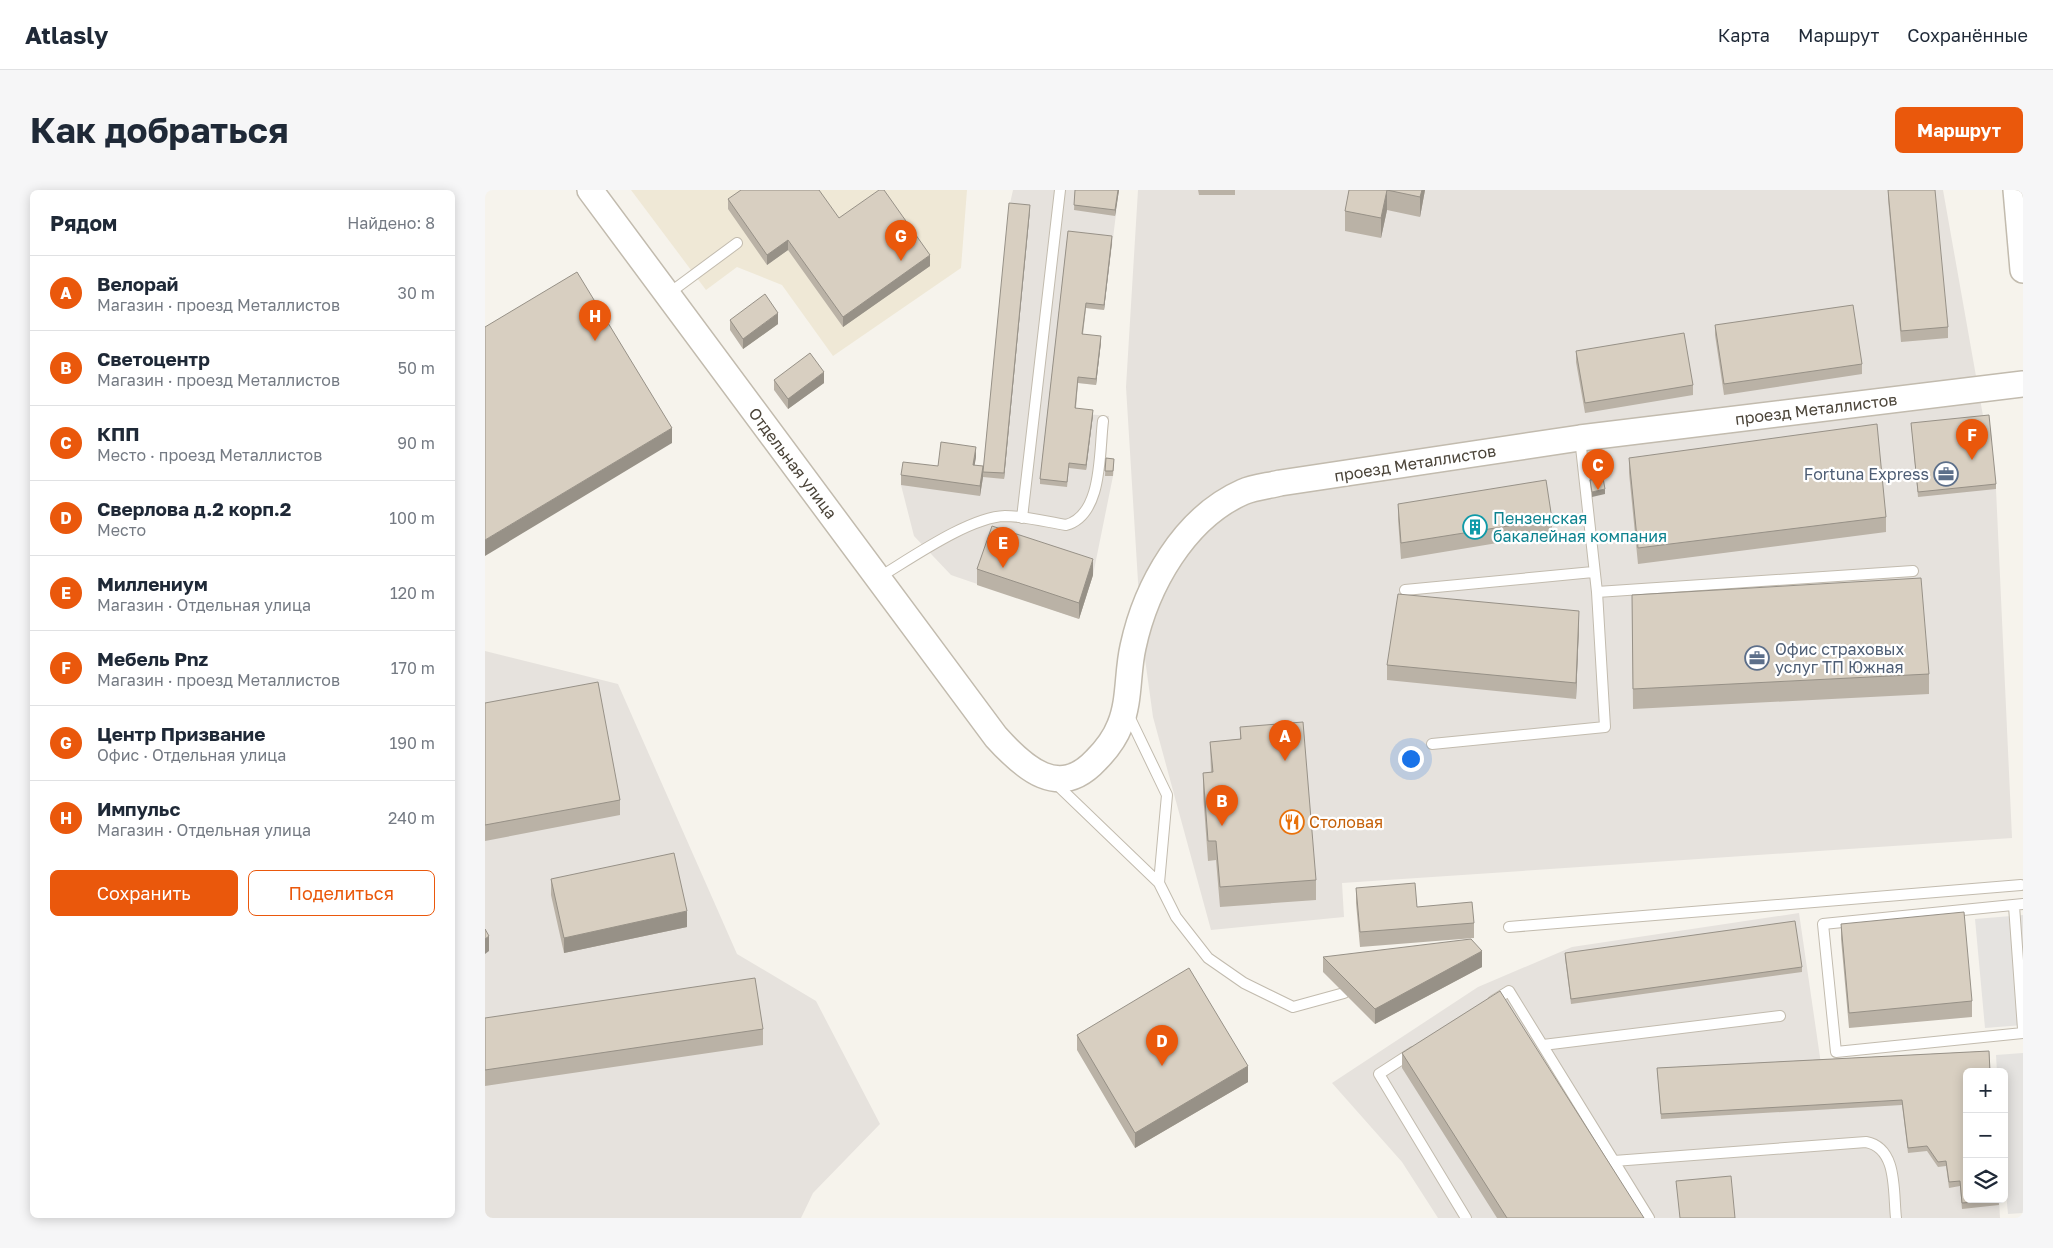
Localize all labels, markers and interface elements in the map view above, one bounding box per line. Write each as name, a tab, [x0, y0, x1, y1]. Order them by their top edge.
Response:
text: Atlasly	[25, 20, 108, 49]
text: Карта	[1718, 24, 1770, 46]
text: Маршрут	[1798, 24, 1879, 46]
text: Сохранённые	[1907, 24, 2028, 46]
button: Маршрут	[1895, 107, 2023, 153]
text: Как добраться	[30, 109, 288, 151]
text: Рядом	[50, 210, 117, 236]
text: Найдено: 8	[347, 213, 435, 233]
pin: G	[885, 220, 917, 261]
text: Велорай	[97, 272, 178, 295]
text: A	[60, 283, 72, 303]
text: 30 m	[398, 283, 435, 303]
text: Магазин · проезд Металлистов	[97, 295, 340, 315]
pin: H	[579, 300, 611, 341]
text: Светоцентр	[97, 347, 210, 370]
text: B	[60, 358, 72, 378]
text: 50 m	[398, 358, 435, 378]
text: Магазин · проезд Металлистов	[97, 370, 340, 390]
street label: проезд Металлистов	[1734, 389, 1898, 429]
street label: Отдельная улица	[745, 403, 841, 523]
pin: F	[1956, 419, 1988, 460]
text: КПП	[97, 422, 139, 445]
text: C	[60, 433, 72, 453]
text: 90 m	[397, 433, 435, 453]
street label: проезд Металлистов	[1333, 440, 1497, 486]
text: Место · проезд Металлистов	[97, 445, 322, 465]
pin: C	[1582, 449, 1614, 490]
office icon: Fortuna Express	[1933, 461, 1959, 487]
place label: Fortuna Express	[1804, 464, 1929, 484]
text: Сверлова д.2 корп.2	[97, 497, 291, 520]
text: D	[60, 508, 72, 528]
text: 100 m	[389, 508, 435, 528]
place label: Пензенская бакалейная компания	[1493, 508, 1667, 546]
building icon: Пензенская бакалейная компания	[1462, 514, 1488, 540]
text: Место	[97, 520, 146, 540]
pin: E	[987, 527, 1019, 568]
text: Миллениум	[97, 572, 208, 595]
text: E	[61, 583, 71, 603]
text: 120 m	[390, 583, 435, 603]
text: Магазин · Отдельная улица	[97, 595, 311, 615]
place label: Офис страховых услуг ТП Южная	[1775, 639, 1904, 677]
office icon: Офис страховых услуг ТП Южная	[1744, 645, 1770, 671]
text: Мебель Pnz	[97, 647, 208, 670]
text: F	[61, 658, 71, 678]
text: 170 m	[391, 658, 435, 678]
text: Магазин · проезд Металлистов	[97, 670, 340, 690]
pin: A	[1269, 720, 1301, 761]
text: Центр Призвание	[97, 722, 265, 745]
text: G	[60, 733, 72, 753]
text: 190 m	[389, 733, 435, 753]
text: Офис · Отдельная улица	[97, 745, 286, 765]
your location	[1398, 746, 1424, 772]
pin: B	[1206, 785, 1238, 826]
text: Импульс	[97, 797, 180, 820]
text: H	[60, 808, 72, 828]
text: 240 m	[388, 808, 435, 828]
restaurant icon: Столовая	[1279, 809, 1305, 835]
place label: Столовая	[1309, 812, 1383, 832]
text: Магазин · Отдельная улица	[97, 820, 311, 840]
button: Сохранить	[50, 870, 238, 916]
button: Поделиться	[248, 870, 435, 916]
pin: D	[1146, 1025, 1178, 1066]
map controls	[1963, 1068, 2008, 1203]
button: +	[1963, 1068, 2008, 1113]
button: −	[1963, 1113, 2008, 1158]
button: layers	[1963, 1158, 2008, 1203]

